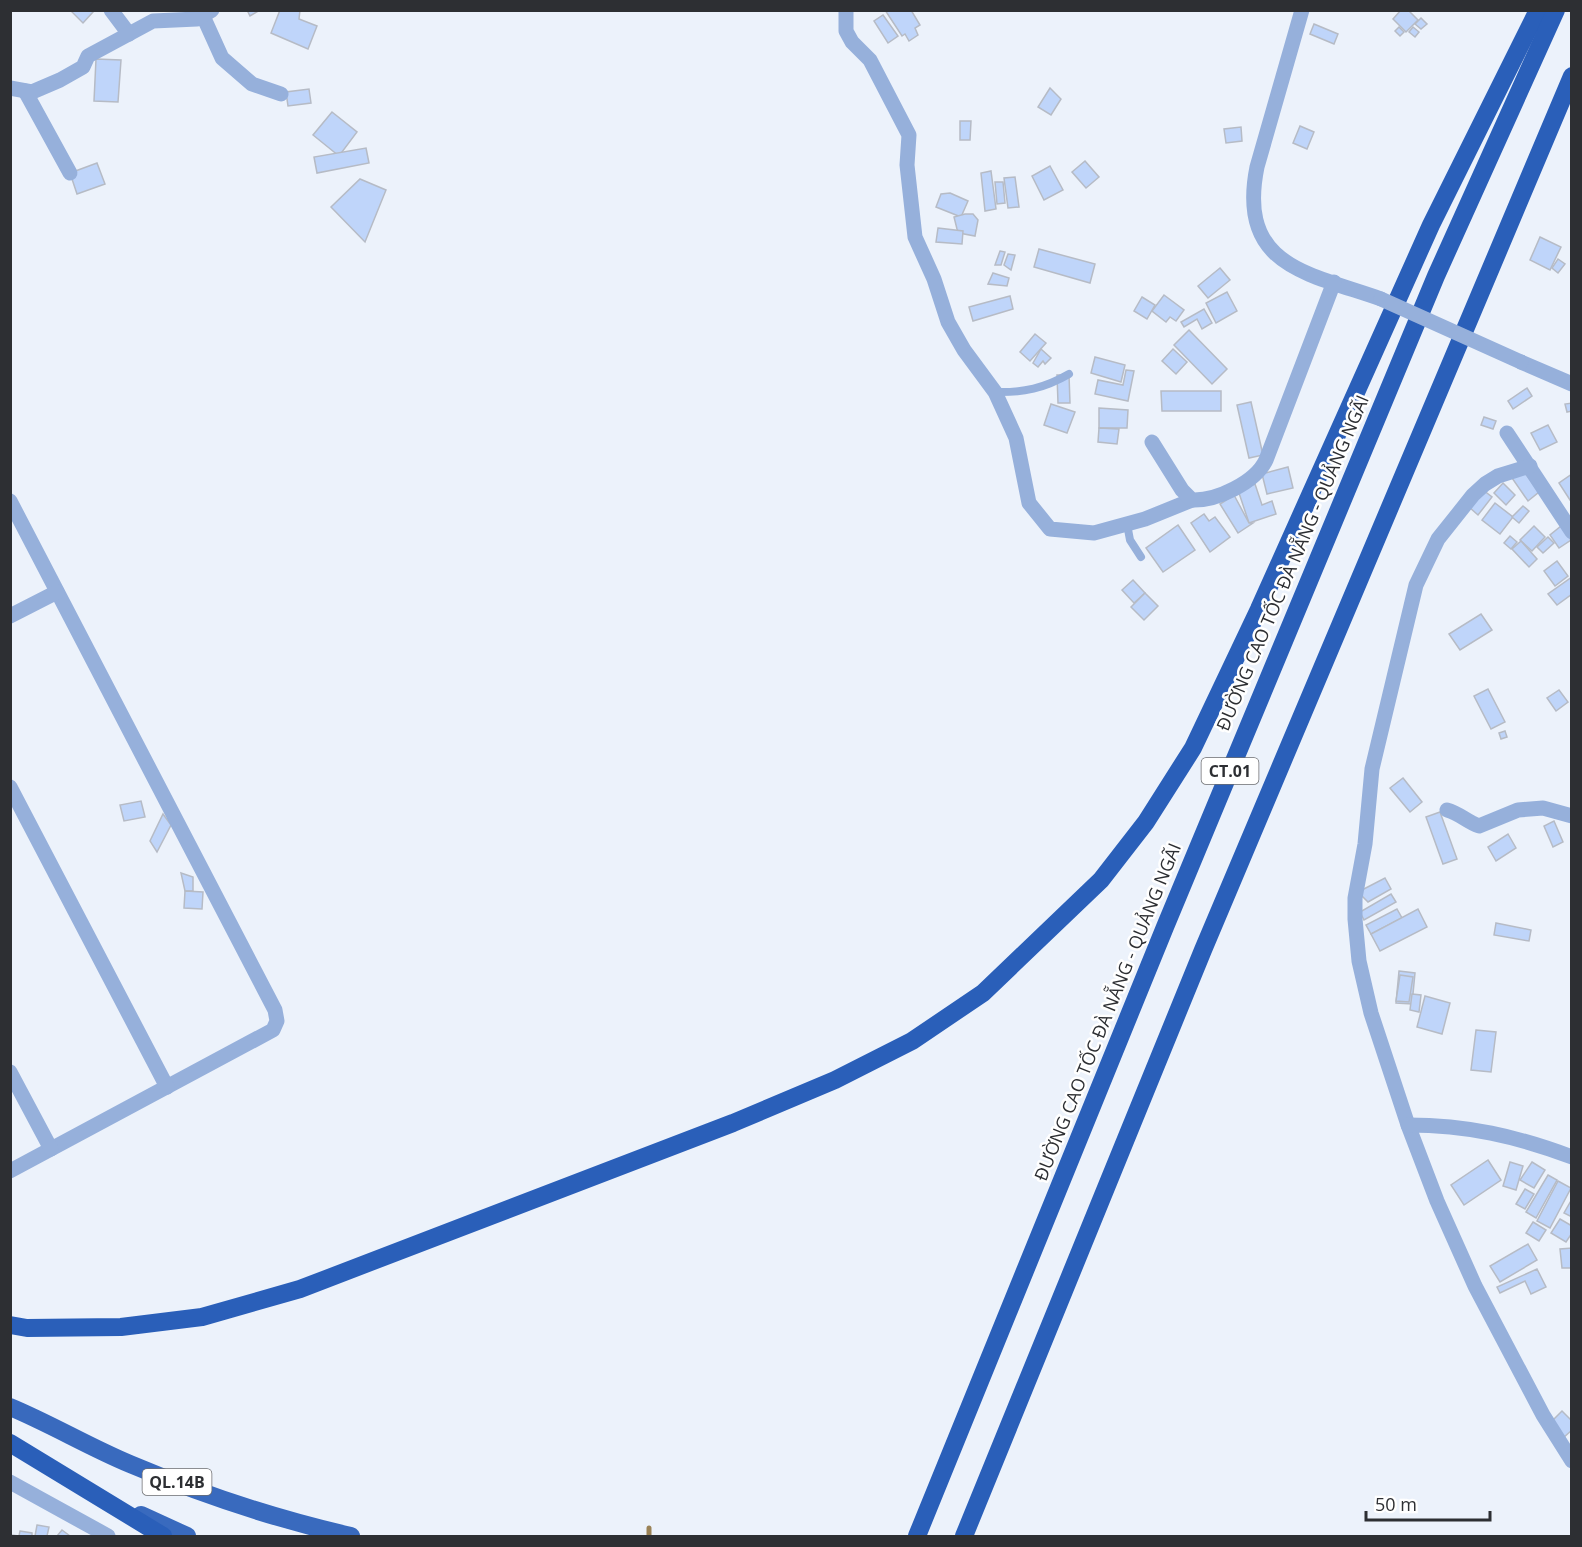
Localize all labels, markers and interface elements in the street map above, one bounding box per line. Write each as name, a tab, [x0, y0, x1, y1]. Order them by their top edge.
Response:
street label: ĐƯỜNG CAO TỐC ĐÀ NẴNG - QUẢNG NGÃI	[1210, 391, 1374, 734]
road number: CT.01	[1202, 758, 1258, 784]
street label: ĐƯỜNG CAO TỐC ĐÀ NẴNG - QUẢNG NGÃI	[1028, 839, 1186, 1184]
road number: QL.14B	[142, 1469, 212, 1495]
scale bar	[1366, 1484, 1490, 1522]
text: 50 m	[1375, 1492, 1417, 1516]

